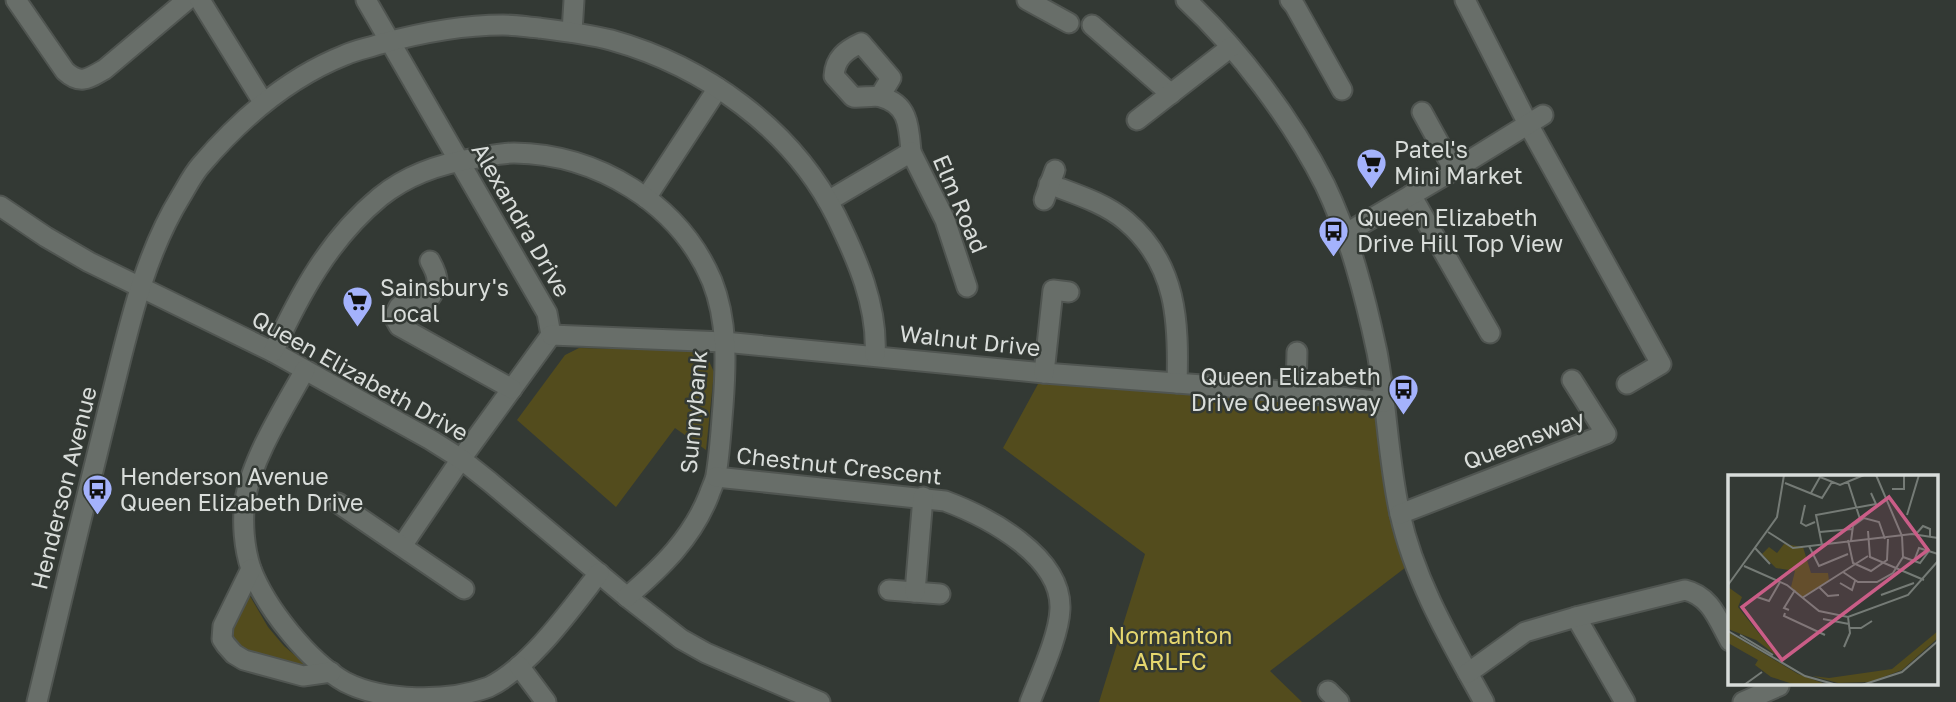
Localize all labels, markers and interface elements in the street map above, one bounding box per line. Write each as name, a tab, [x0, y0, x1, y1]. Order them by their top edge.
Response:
place label: Patel's Mini Market	[1394, 135, 1523, 189]
street label: Alexandra Drive	[466, 138, 577, 301]
supermarket icon: Patel's Mini Market	[1354, 146, 1388, 190]
street label: Elm Road	[928, 150, 994, 257]
place label: Queen Elizabeth Drive Hill Top View	[1357, 203, 1563, 257]
bus stop icon: Queen Elizabeth Drive Hill Top View	[1317, 214, 1351, 258]
place label: Sainsbury's Local	[380, 273, 509, 327]
supermarket icon: Sainsbury's Local	[340, 284, 374, 328]
street label: Queen Elizabeth Drive	[247, 304, 474, 446]
street label: Walnut Drive	[898, 319, 1042, 361]
street label: Sunnybank	[674, 349, 712, 475]
place label: Queen Elizabeth Drive Queensway	[1191, 362, 1381, 416]
bus stop icon: Queen Elizabeth Drive Queensway	[1387, 373, 1421, 417]
street label: Henderson Avenue	[24, 383, 102, 592]
street label: Queensway	[1459, 403, 1588, 475]
street label: Chestnut Crescent	[735, 440, 943, 490]
place label: Henderson Avenue Queen Elizabeth Drive	[120, 462, 363, 516]
bus stop icon: Henderson Avenue Queen Elizabeth Drive	[80, 473, 114, 517]
inset map	[1728, 475, 1938, 684]
park label: Normanton ARLFC	[1108, 621, 1232, 675]

